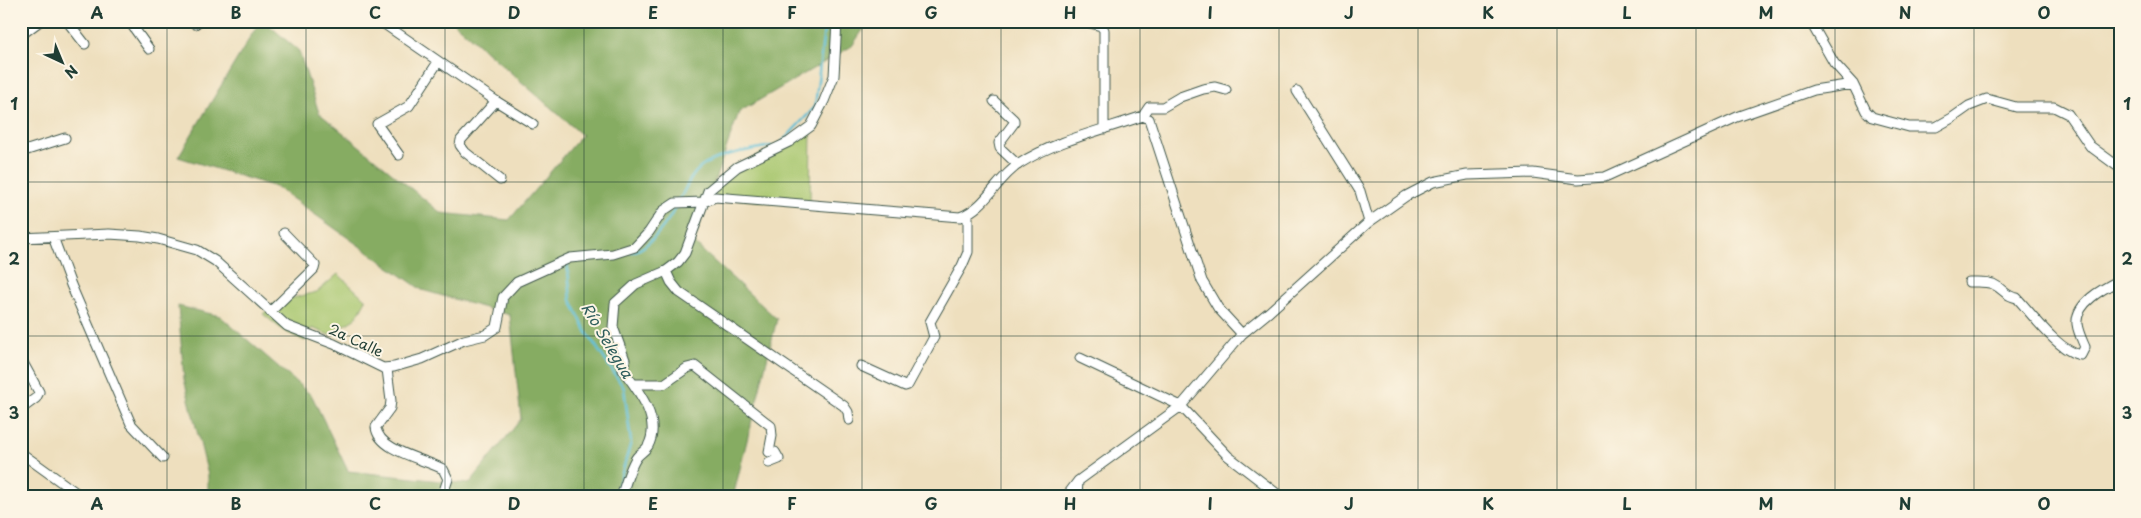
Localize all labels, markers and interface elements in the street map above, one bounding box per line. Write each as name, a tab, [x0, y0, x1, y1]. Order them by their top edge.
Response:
text: A	[91, 0, 104, 24]
text: B	[231, 0, 242, 24]
text: C	[369, 0, 381, 24]
text: D	[508, 0, 520, 24]
text: E	[648, 0, 658, 24]
text: F	[787, 0, 797, 24]
text: G	[924, 0, 938, 24]
text: H	[1064, 0, 1076, 24]
text: I	[1207, 0, 1213, 24]
text: J	[1344, 0, 1354, 24]
text: K	[1482, 0, 1494, 24]
text: L	[1622, 0, 1632, 24]
text: M	[1758, 0, 1774, 24]
text: N	[1899, 0, 1911, 24]
text: O	[2038, 0, 2051, 24]
north arrow	[38, 38, 88, 88]
text: N	[60, 60, 83, 83]
text: 1	[10, 91, 18, 115]
text: 1	[2123, 91, 2131, 115]
text: 2	[8, 246, 20, 270]
text: 2	[2121, 246, 2133, 270]
water label: Río Selegua	[576, 298, 640, 383]
street label: 2a Calle	[325, 318, 387, 362]
text: 3	[9, 400, 19, 424]
text: 3	[2122, 400, 2132, 424]
text: A	[91, 491, 104, 515]
text: B	[231, 491, 242, 515]
text: C	[369, 491, 381, 515]
text: D	[508, 491, 520, 515]
text: E	[648, 491, 658, 515]
text: F	[787, 491, 797, 515]
text: G	[924, 491, 938, 515]
text: H	[1064, 491, 1076, 515]
text: I	[1207, 491, 1213, 515]
text: J	[1344, 491, 1354, 515]
text: K	[1482, 491, 1494, 515]
text: L	[1622, 491, 1632, 515]
text: M	[1758, 491, 1774, 515]
text: N	[1899, 491, 1911, 515]
text: O	[2038, 491, 2051, 515]

